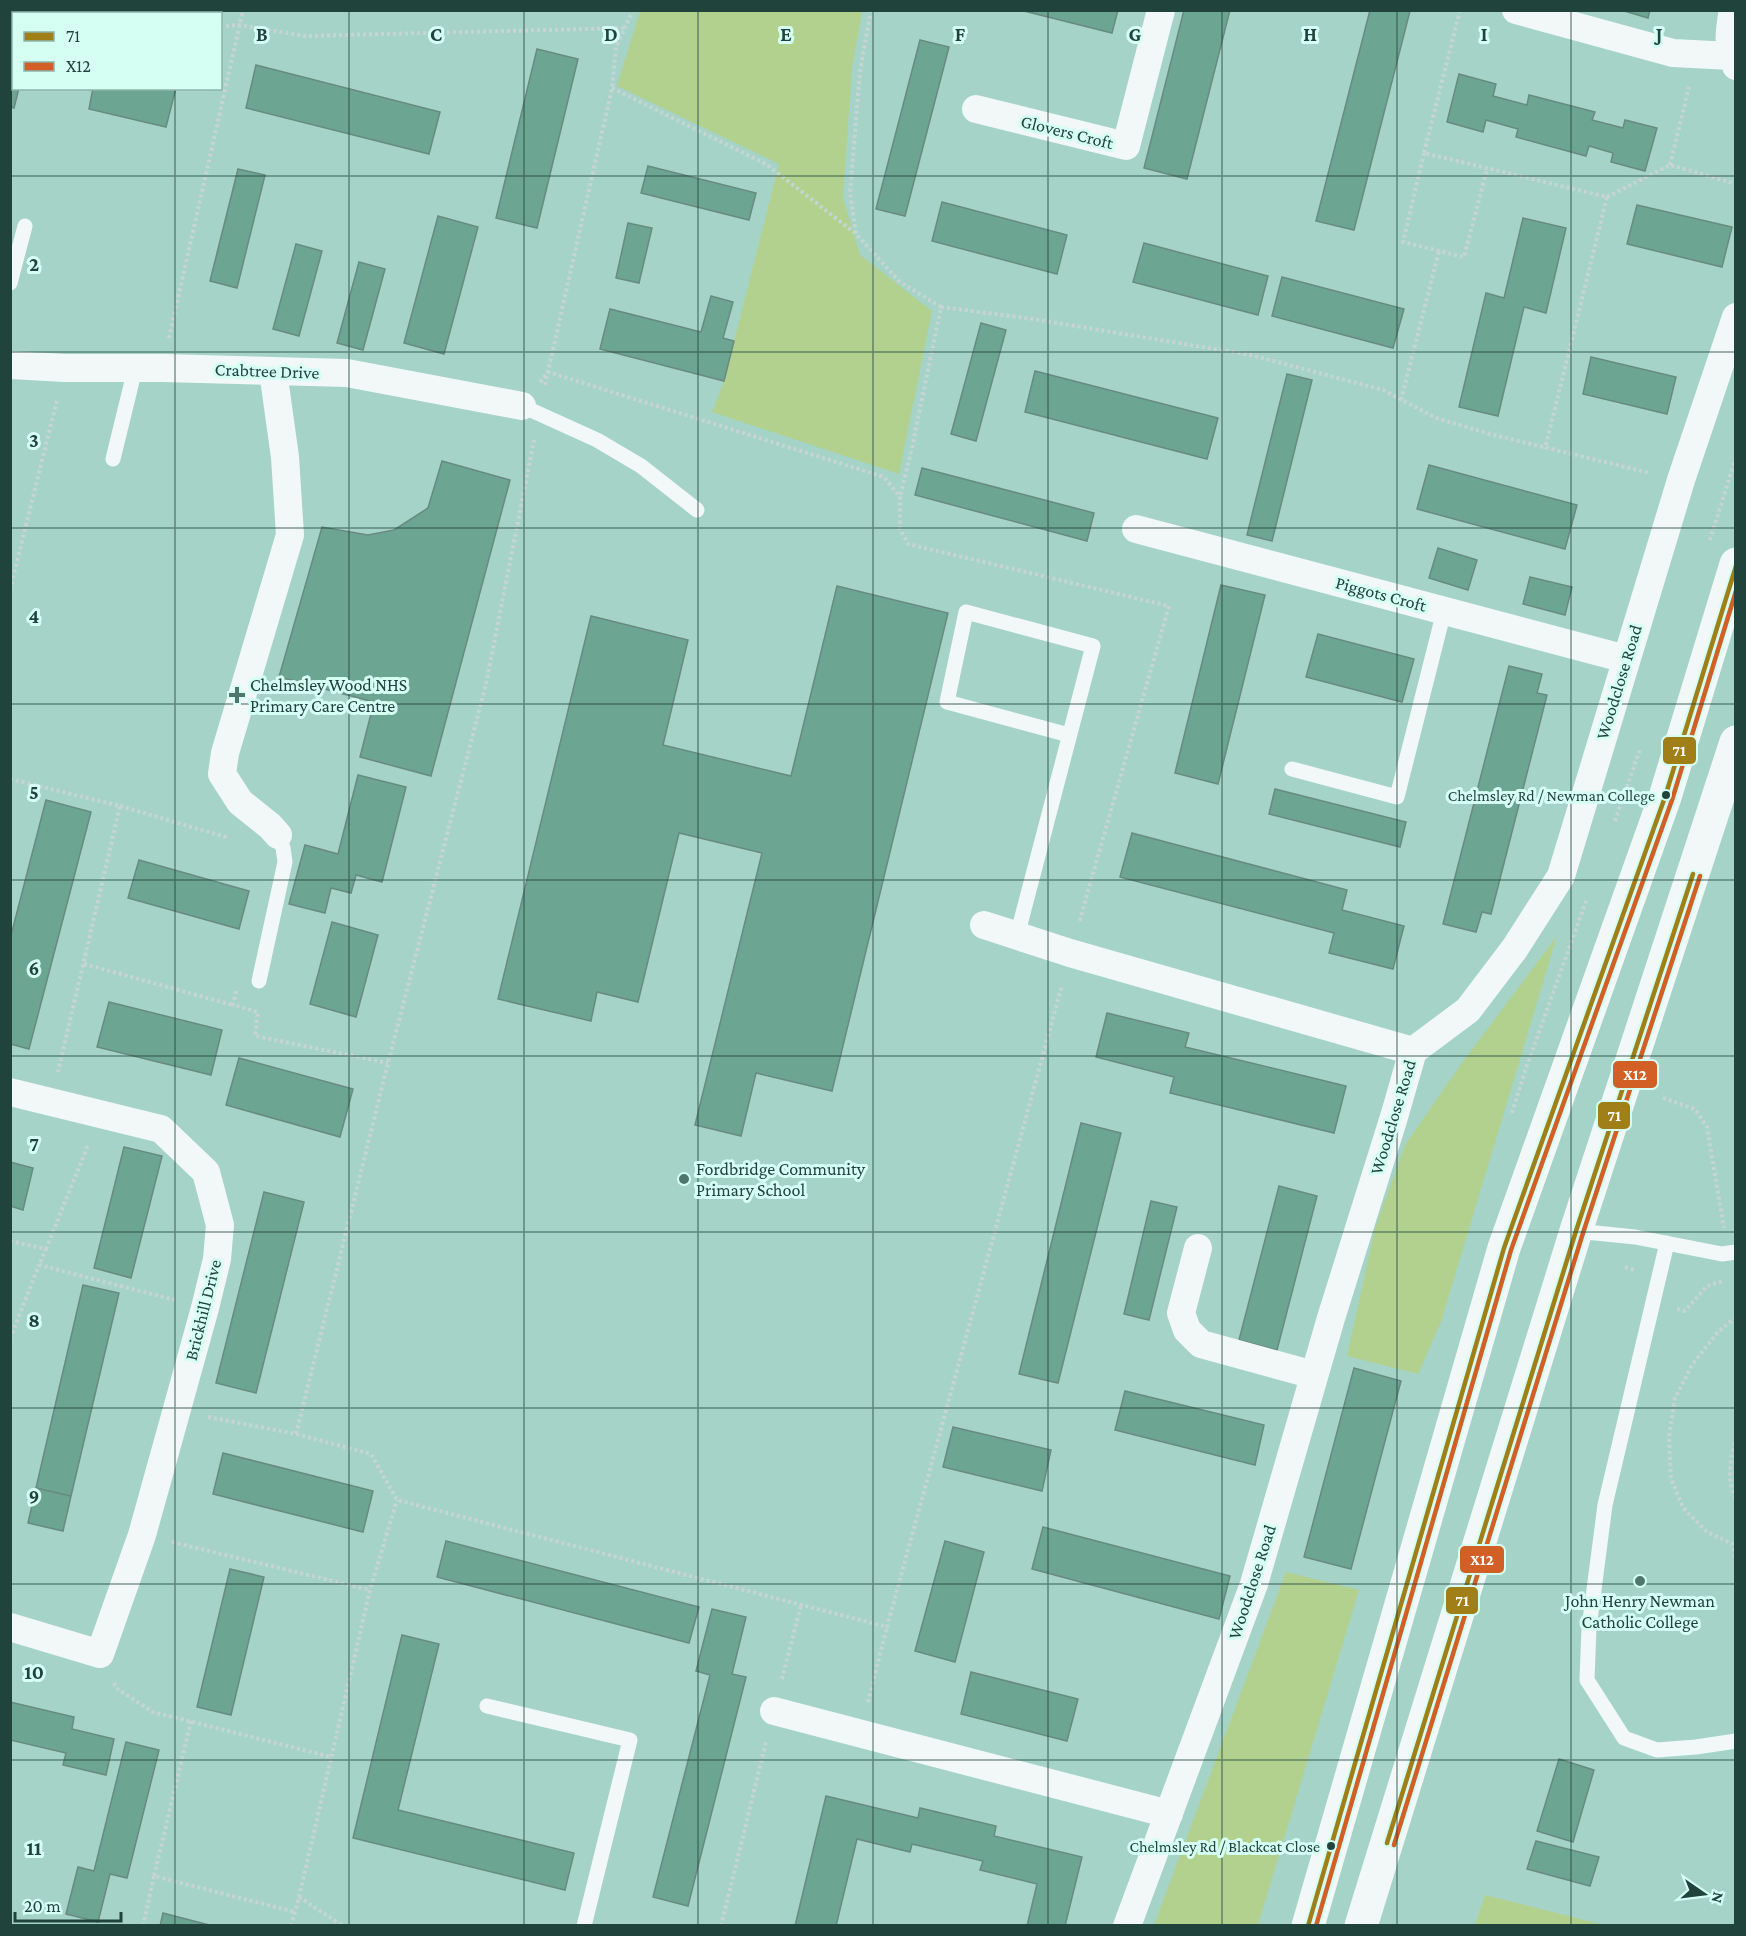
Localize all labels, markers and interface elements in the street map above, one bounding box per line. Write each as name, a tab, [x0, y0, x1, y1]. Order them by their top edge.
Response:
legend	[12, 12, 222, 90]
text: B	[256, 23, 268, 45]
text: C	[430, 23, 442, 45]
text: D	[604, 23, 618, 45]
text: E	[780, 23, 792, 45]
text: F	[955, 23, 966, 45]
text: G	[1129, 23, 1142, 45]
text: H	[1303, 23, 1317, 45]
text: I	[1481, 23, 1488, 45]
text: J	[1654, 23, 1663, 45]
text: 71	[66, 26, 80, 46]
text: X12	[66, 56, 91, 76]
street label: Glovers Croft	[1019, 111, 1116, 153]
text: 2	[29, 253, 39, 275]
street label: Crabtree Drive	[214, 359, 320, 383]
text: 3	[29, 429, 39, 451]
street label: Piggots Croft	[1333, 572, 1430, 616]
text: 4	[29, 605, 40, 627]
street label: Woodclose Road	[1592, 622, 1646, 742]
place label: Chelmsley Wood NHS Primary Care Centre	[250, 675, 407, 716]
marker: Chelmsley Wood NHS Primary Care Centre	[228, 686, 246, 704]
line badge: 71	[1662, 736, 1697, 765]
text: 71	[1672, 742, 1686, 759]
text: 5	[29, 781, 39, 803]
place label: Chelmsley Rd / Newman College	[1448, 787, 1655, 805]
marker: Chelmsley Rd / Newman College	[1660, 789, 1672, 801]
text: 6	[29, 957, 39, 979]
street label: Woodclose Road	[1366, 1057, 1420, 1177]
line badge: X12	[1612, 1060, 1658, 1089]
text: X12	[1623, 1066, 1647, 1083]
line badge: 71	[1597, 1101, 1631, 1130]
text: 71	[1607, 1107, 1621, 1124]
text: 7	[29, 1133, 39, 1155]
place label: Fordbridge Community Primary School	[696, 1159, 866, 1200]
marker: Fordbridge Community Primary School	[677, 1172, 691, 1186]
street label: Brickhill Drive	[181, 1257, 225, 1363]
text: 8	[28, 1309, 40, 1331]
text: 9	[29, 1485, 39, 1507]
street label: Woodclose Road	[1224, 1522, 1280, 1642]
line badge: X12	[1459, 1545, 1505, 1574]
text: X12	[1470, 1551, 1494, 1568]
marker: John Henry Newman Catholic College	[1633, 1574, 1647, 1588]
line badge: 71	[1445, 1586, 1479, 1615]
place label: John Henry Newman Catholic College	[1563, 1591, 1715, 1632]
text: 71	[1455, 1592, 1469, 1609]
text: 10	[24, 1661, 44, 1683]
text: 11	[27, 1837, 42, 1859]
place label: Chelmsley Rd / Blackcat Close	[1130, 1838, 1320, 1856]
marker: Chelmsley Rd / Blackcat Close	[1325, 1840, 1337, 1852]
north arrow	[1674, 1864, 1734, 1924]
scale bar	[15, 1885, 122, 1923]
text: N	[1708, 1890, 1728, 1905]
text: 20 m	[24, 1896, 61, 1916]

